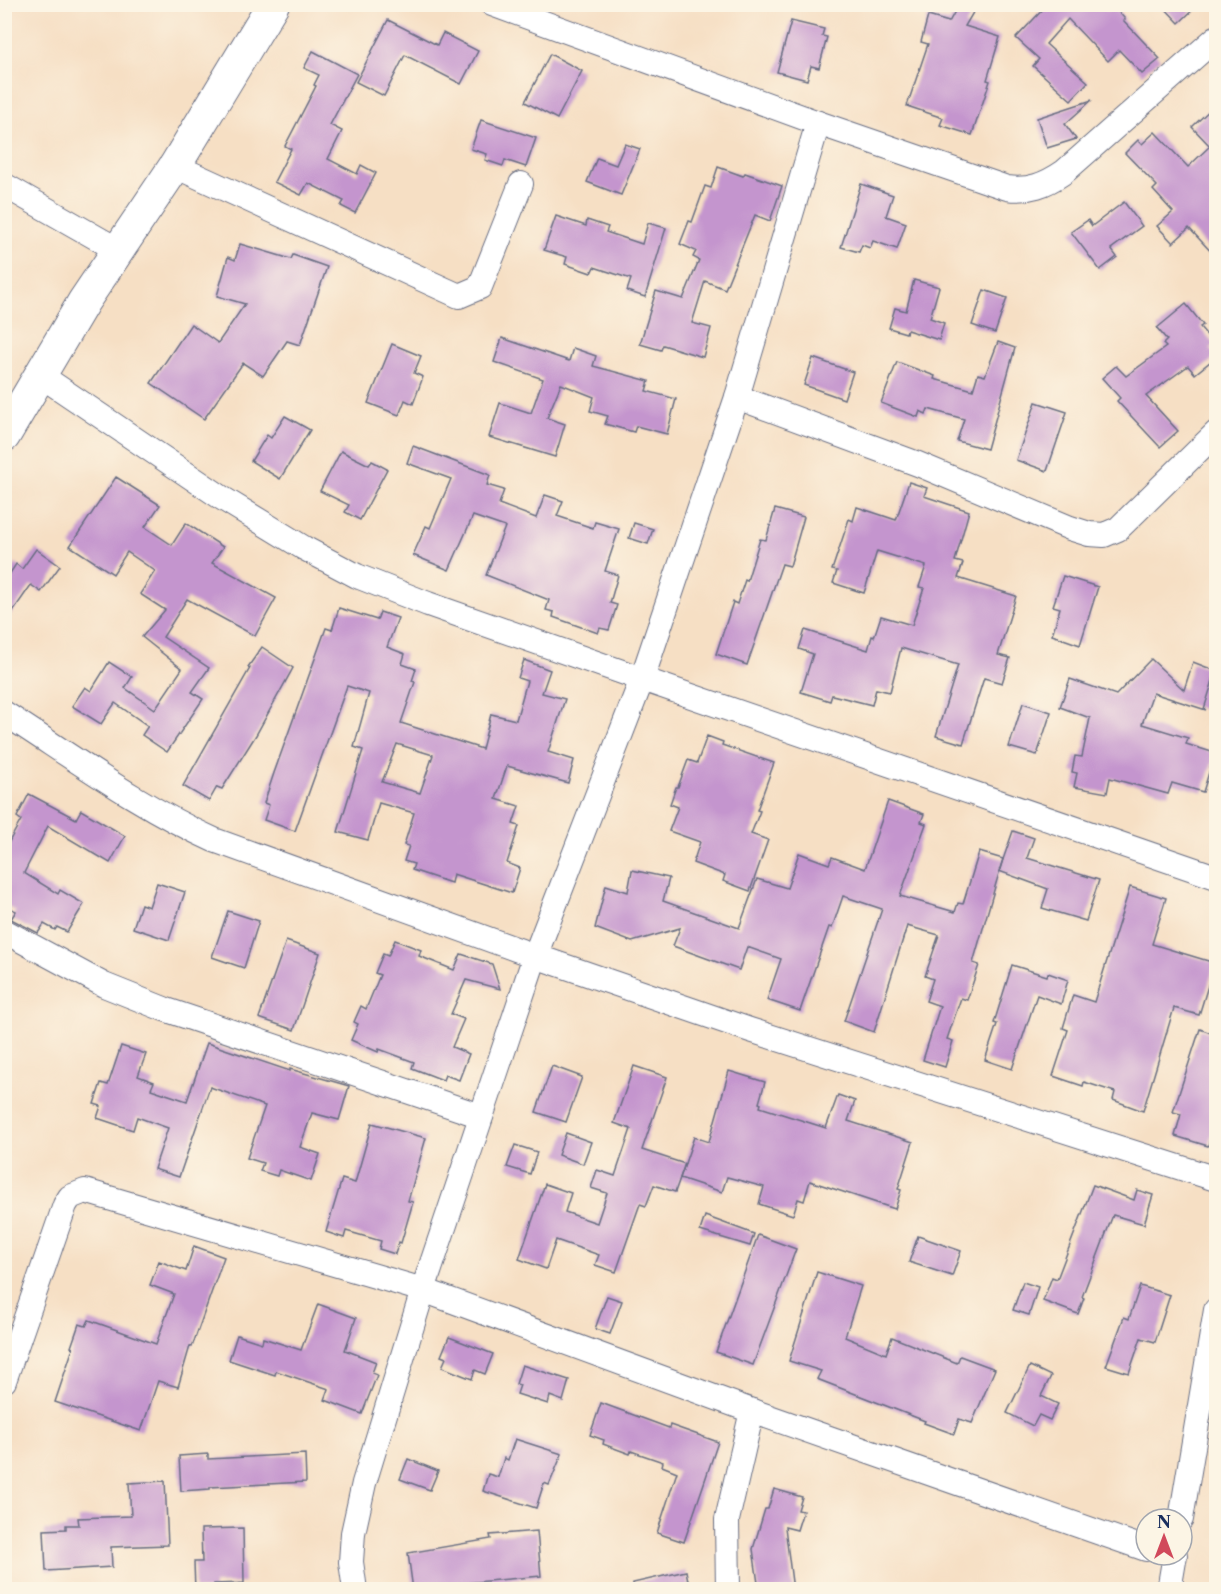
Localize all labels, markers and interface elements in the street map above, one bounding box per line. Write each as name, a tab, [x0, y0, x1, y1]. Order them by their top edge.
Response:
north arrow	[1134, 1507, 1194, 1567]
text: N	[1157, 1512, 1171, 1532]

